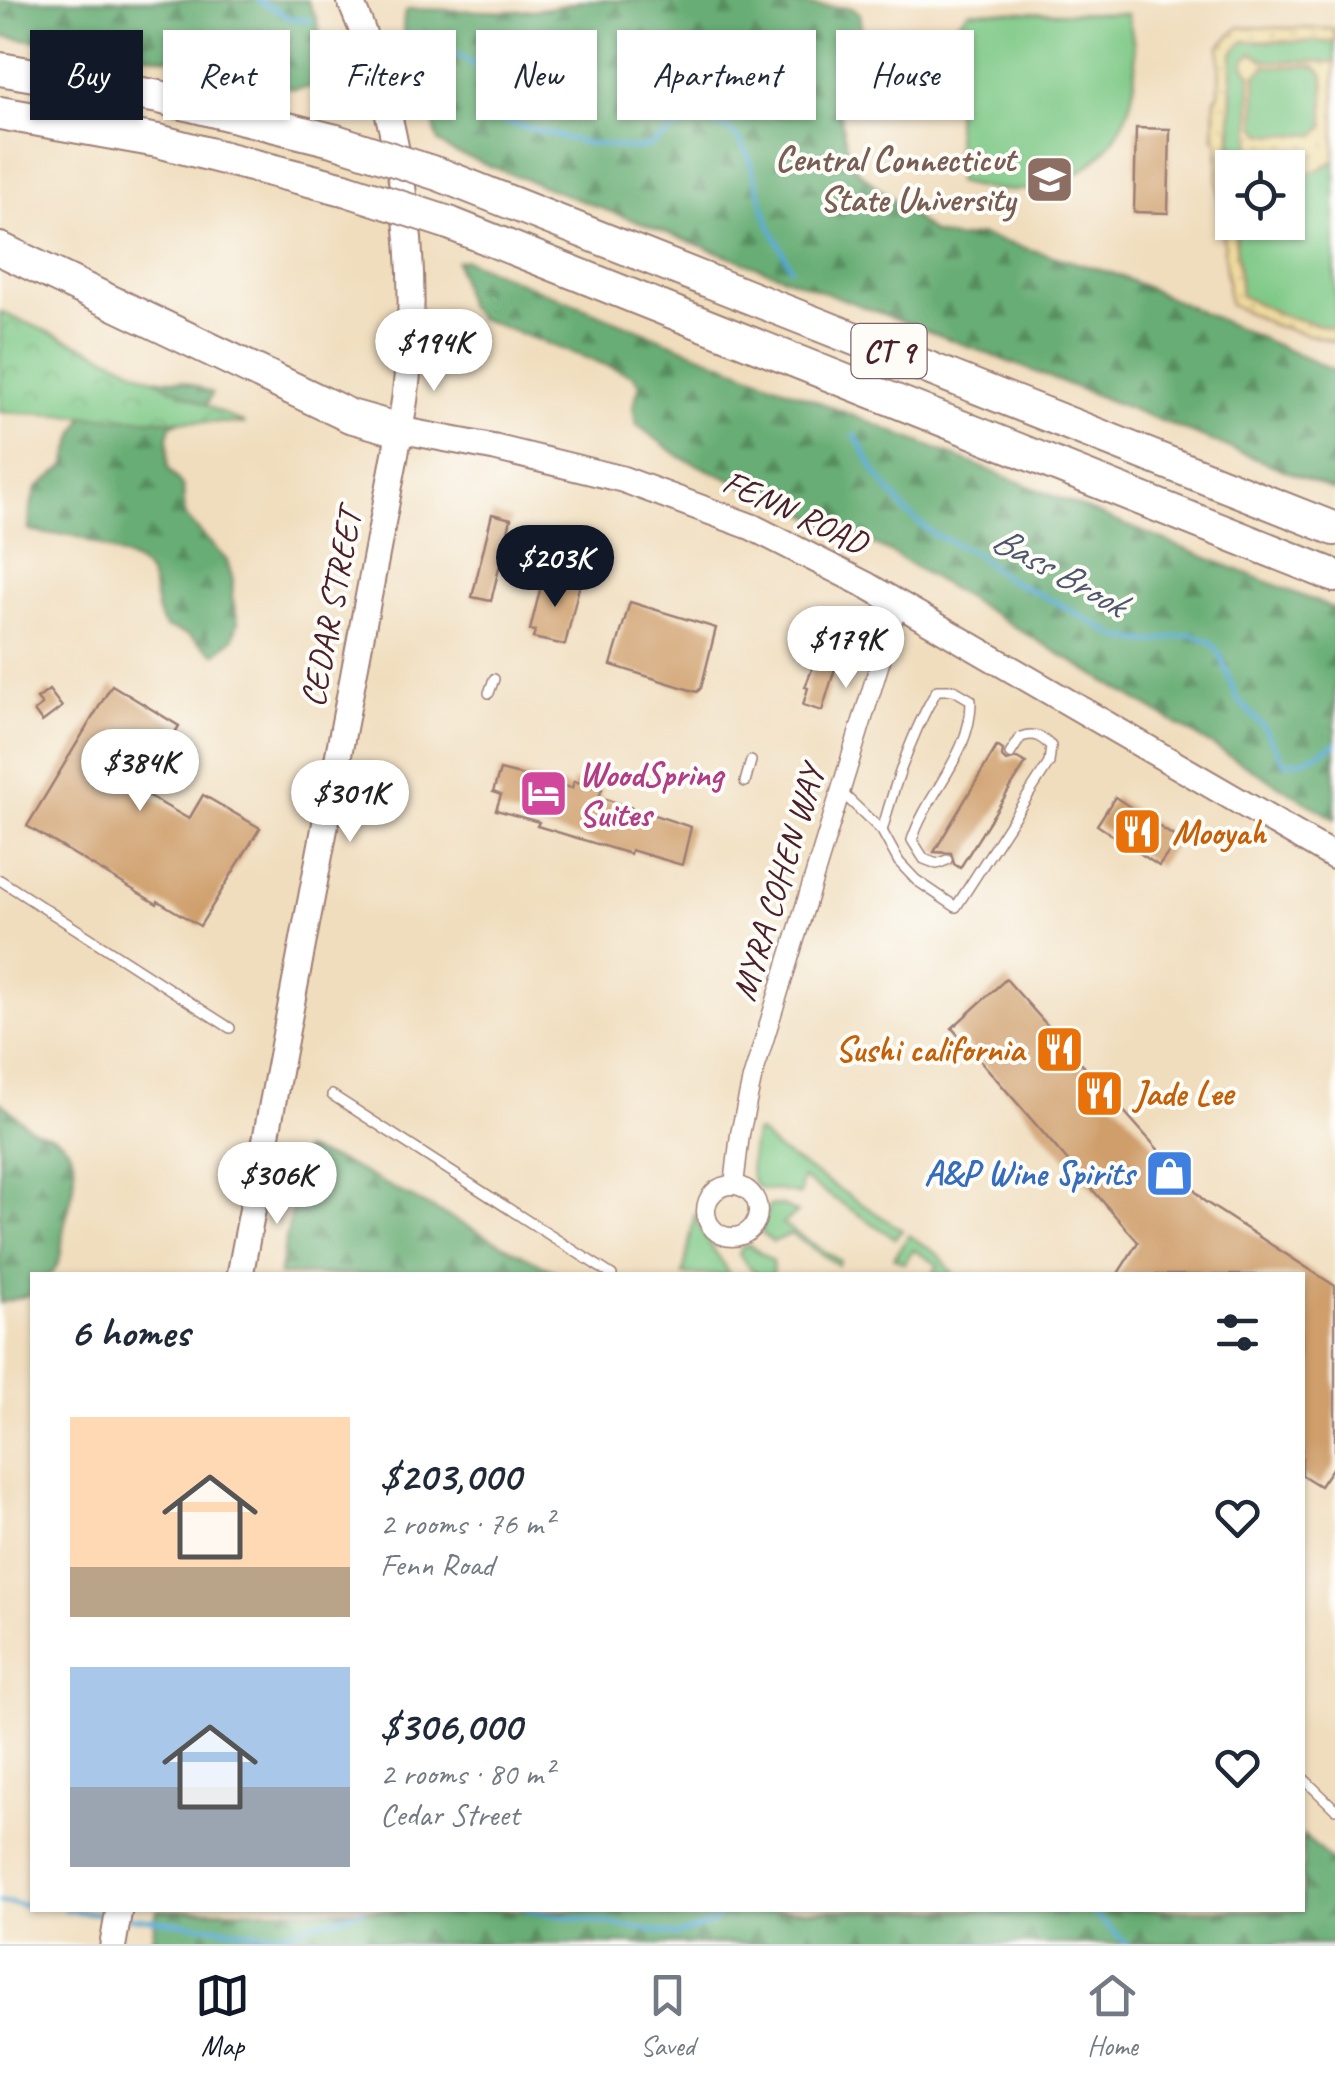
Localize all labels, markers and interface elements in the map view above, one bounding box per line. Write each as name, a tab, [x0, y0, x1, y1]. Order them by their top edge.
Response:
chip: Buy	[30, 30, 143, 120]
chip: Rent	[163, 30, 290, 120]
chip: Filters	[310, 30, 456, 120]
chip: New	[476, 30, 597, 120]
chip: Apartment	[617, 30, 816, 120]
chip: House	[836, 30, 974, 120]
place label: Central Connecticut State University	[775, 137, 1018, 222]
map controls	[1215, 150, 1305, 240]
button: locate	[1215, 150, 1305, 240]
school or university icon: Central Connecticut State University	[1024, 153, 1076, 205]
pin: $194K	[364, 309, 504, 394]
text: $194K	[397, 321, 471, 362]
road number: CT 9	[852, 324, 926, 378]
street label: FENN ROAD	[716, 459, 877, 566]
street label: CEDAR STREET	[290, 498, 374, 711]
water label: Bass Brook	[984, 515, 1139, 630]
pin: $203K	[485, 525, 625, 610]
text: $203K	[518, 537, 592, 578]
pin: $179K	[776, 606, 916, 691]
text: $179K	[809, 618, 883, 659]
pin: $384K	[70, 729, 210, 814]
text: $384K	[103, 741, 177, 782]
place label: WoodSpring Suites	[579, 752, 726, 837]
street label: MYRA COHEN WAY	[721, 755, 837, 1006]
pin: $301K	[280, 760, 420, 845]
hotel icon: WoodSpring Suites	[518, 768, 570, 820]
text: $301K	[313, 772, 387, 813]
restaurant icon: Mooyah	[1111, 806, 1163, 858]
place label: Mooyah	[1172, 810, 1267, 855]
restaurant icon: Sushi california	[1033, 1023, 1085, 1075]
place label: Sushi california	[835, 1027, 1027, 1072]
restaurant icon: Jade Lee	[1073, 1067, 1125, 1119]
place label: Jade Lee	[1132, 1071, 1236, 1116]
pin: $306K	[207, 1142, 347, 1227]
shop icon: A&P Wine Spirits	[1143, 1147, 1195, 1199]
place label: A&P Wine Spirits	[924, 1151, 1138, 1196]
text: $306K	[240, 1154, 314, 1195]
icon: filters	[1210, 1305, 1265, 1360]
text: 6 homes	[70, 1306, 189, 1359]
text: $203,000	[380, 1450, 521, 1503]
icon: home	[150, 1457, 270, 1577]
icon: heart	[1210, 1490, 1265, 1545]
text: 2 rooms · 76 m²	[380, 1503, 553, 1544]
text: Fenn Road	[380, 1544, 494, 1585]
text: $306,000	[380, 1700, 522, 1753]
icon: home	[150, 1707, 270, 1827]
icon: heart	[1210, 1740, 1265, 1795]
text: 2 rooms · 80 m²	[380, 1753, 553, 1794]
text: Cedar Street	[380, 1794, 519, 1835]
tab: Map	[195, 1968, 250, 2063]
tab: Saved	[640, 1968, 695, 2063]
tab: Home	[1085, 1968, 1140, 2063]

